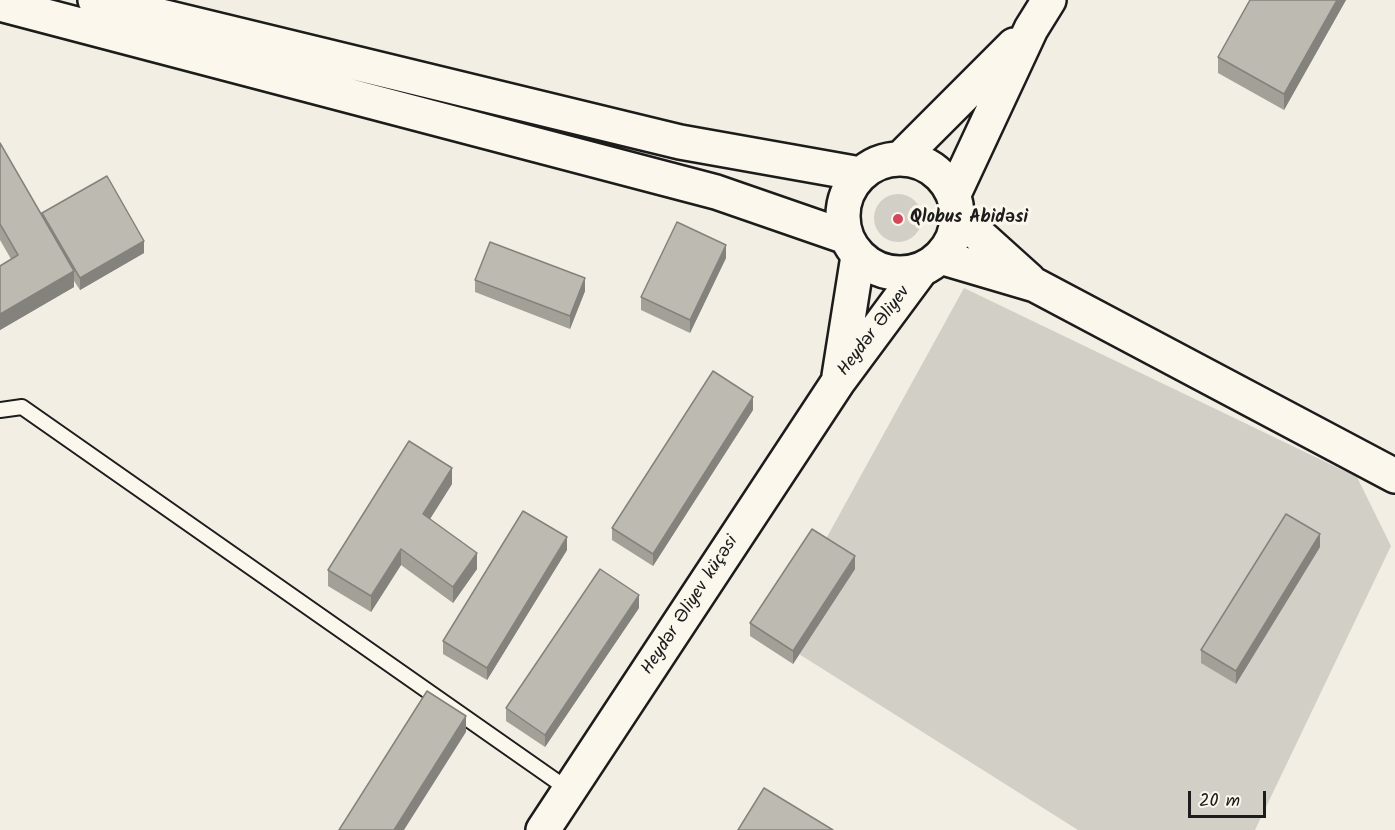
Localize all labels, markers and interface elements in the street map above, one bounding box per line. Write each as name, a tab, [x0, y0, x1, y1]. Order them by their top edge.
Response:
place label: Qlobus Abidəsi	[910, 208, 1028, 230]
marker: Qlobus Abidəsi	[891, 212, 905, 226]
street label: Heydər Əliyev	[834, 283, 916, 381]
street label: Heydər Əliyev küçəsi	[638, 532, 744, 680]
scale bar	[1191, 779, 1269, 817]
text: 20 m	[1199, 787, 1240, 816]

